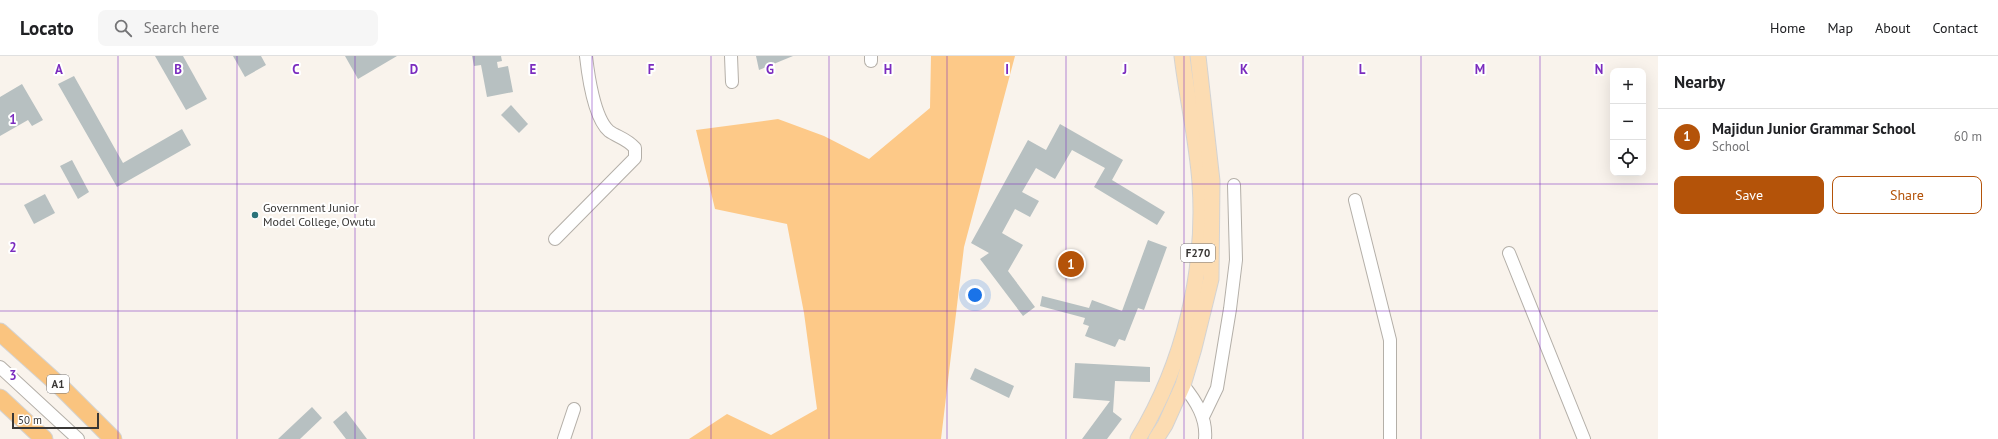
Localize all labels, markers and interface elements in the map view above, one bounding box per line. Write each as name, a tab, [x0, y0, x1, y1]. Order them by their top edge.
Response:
search box	[98, 10, 378, 46]
text: Locato	[20, 16, 74, 40]
icon: search	[112, 17, 134, 39]
text: Search here	[144, 18, 219, 37]
text: Home	[1770, 19, 1805, 37]
text: Map	[1827, 19, 1853, 37]
text: About	[1875, 19, 1911, 37]
text: Contact	[1933, 19, 1978, 37]
text: A	[55, 61, 63, 78]
text: B	[174, 61, 182, 78]
text: C	[292, 61, 300, 78]
text: D	[410, 61, 418, 78]
text: E	[530, 61, 537, 78]
text: F	[648, 61, 655, 78]
text: G	[766, 61, 774, 78]
text: H	[884, 61, 892, 78]
text: I	[1005, 61, 1009, 78]
text: J	[1122, 61, 1127, 78]
text: K	[1240, 61, 1248, 78]
text: L	[1359, 61, 1366, 78]
text: M	[1475, 61, 1485, 78]
text: N	[1595, 61, 1603, 78]
map controls	[1610, 68, 1646, 176]
button: +	[1610, 68, 1646, 104]
text: Nearby	[1674, 71, 1725, 93]
button: −	[1610, 104, 1646, 140]
text: 1	[9, 111, 17, 128]
text: Majidun Junior Grammar School	[1712, 119, 1915, 138]
text: 1	[1683, 128, 1691, 145]
text: 60 m	[1954, 128, 1982, 145]
text: School	[1712, 138, 1750, 155]
button: locate	[1610, 140, 1646, 176]
button: Save	[1674, 176, 1824, 214]
button: Share	[1832, 176, 1982, 214]
place label: Government Junior Model College, Owutu	[263, 200, 376, 229]
marker: Government Junior Model College, Owutu	[250, 210, 260, 220]
text: 2	[9, 239, 17, 256]
road number: F270	[1181, 244, 1215, 262]
pin: 1	[1058, 249, 1084, 279]
your location	[965, 285, 985, 305]
text: 3	[9, 367, 17, 384]
road number: A1	[47, 375, 69, 393]
scale bar	[12, 411, 99, 430]
text: 50 m	[18, 413, 42, 427]

